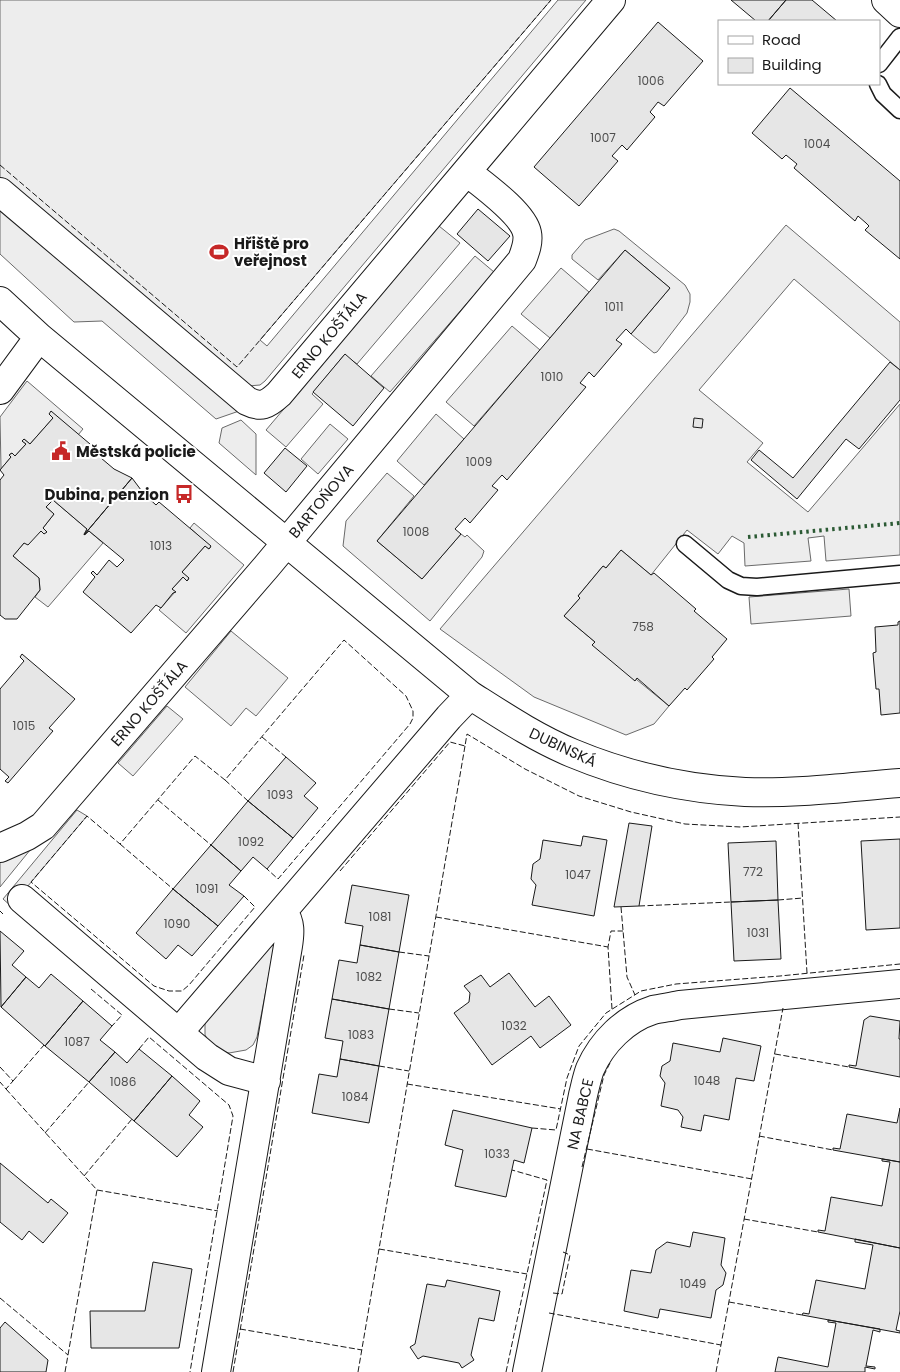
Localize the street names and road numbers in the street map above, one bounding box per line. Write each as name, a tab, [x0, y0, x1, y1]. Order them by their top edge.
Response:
street label: ERNO KOŠŤÁLA	[286, 287, 372, 383]
street label: BARTOŇOVA	[284, 459, 358, 543]
street label: ERNO KOŠŤÁLA	[106, 656, 192, 750]
street label: DUBINSKÁ	[526, 722, 600, 772]
street label: NA BABCE	[562, 1076, 598, 1152]

